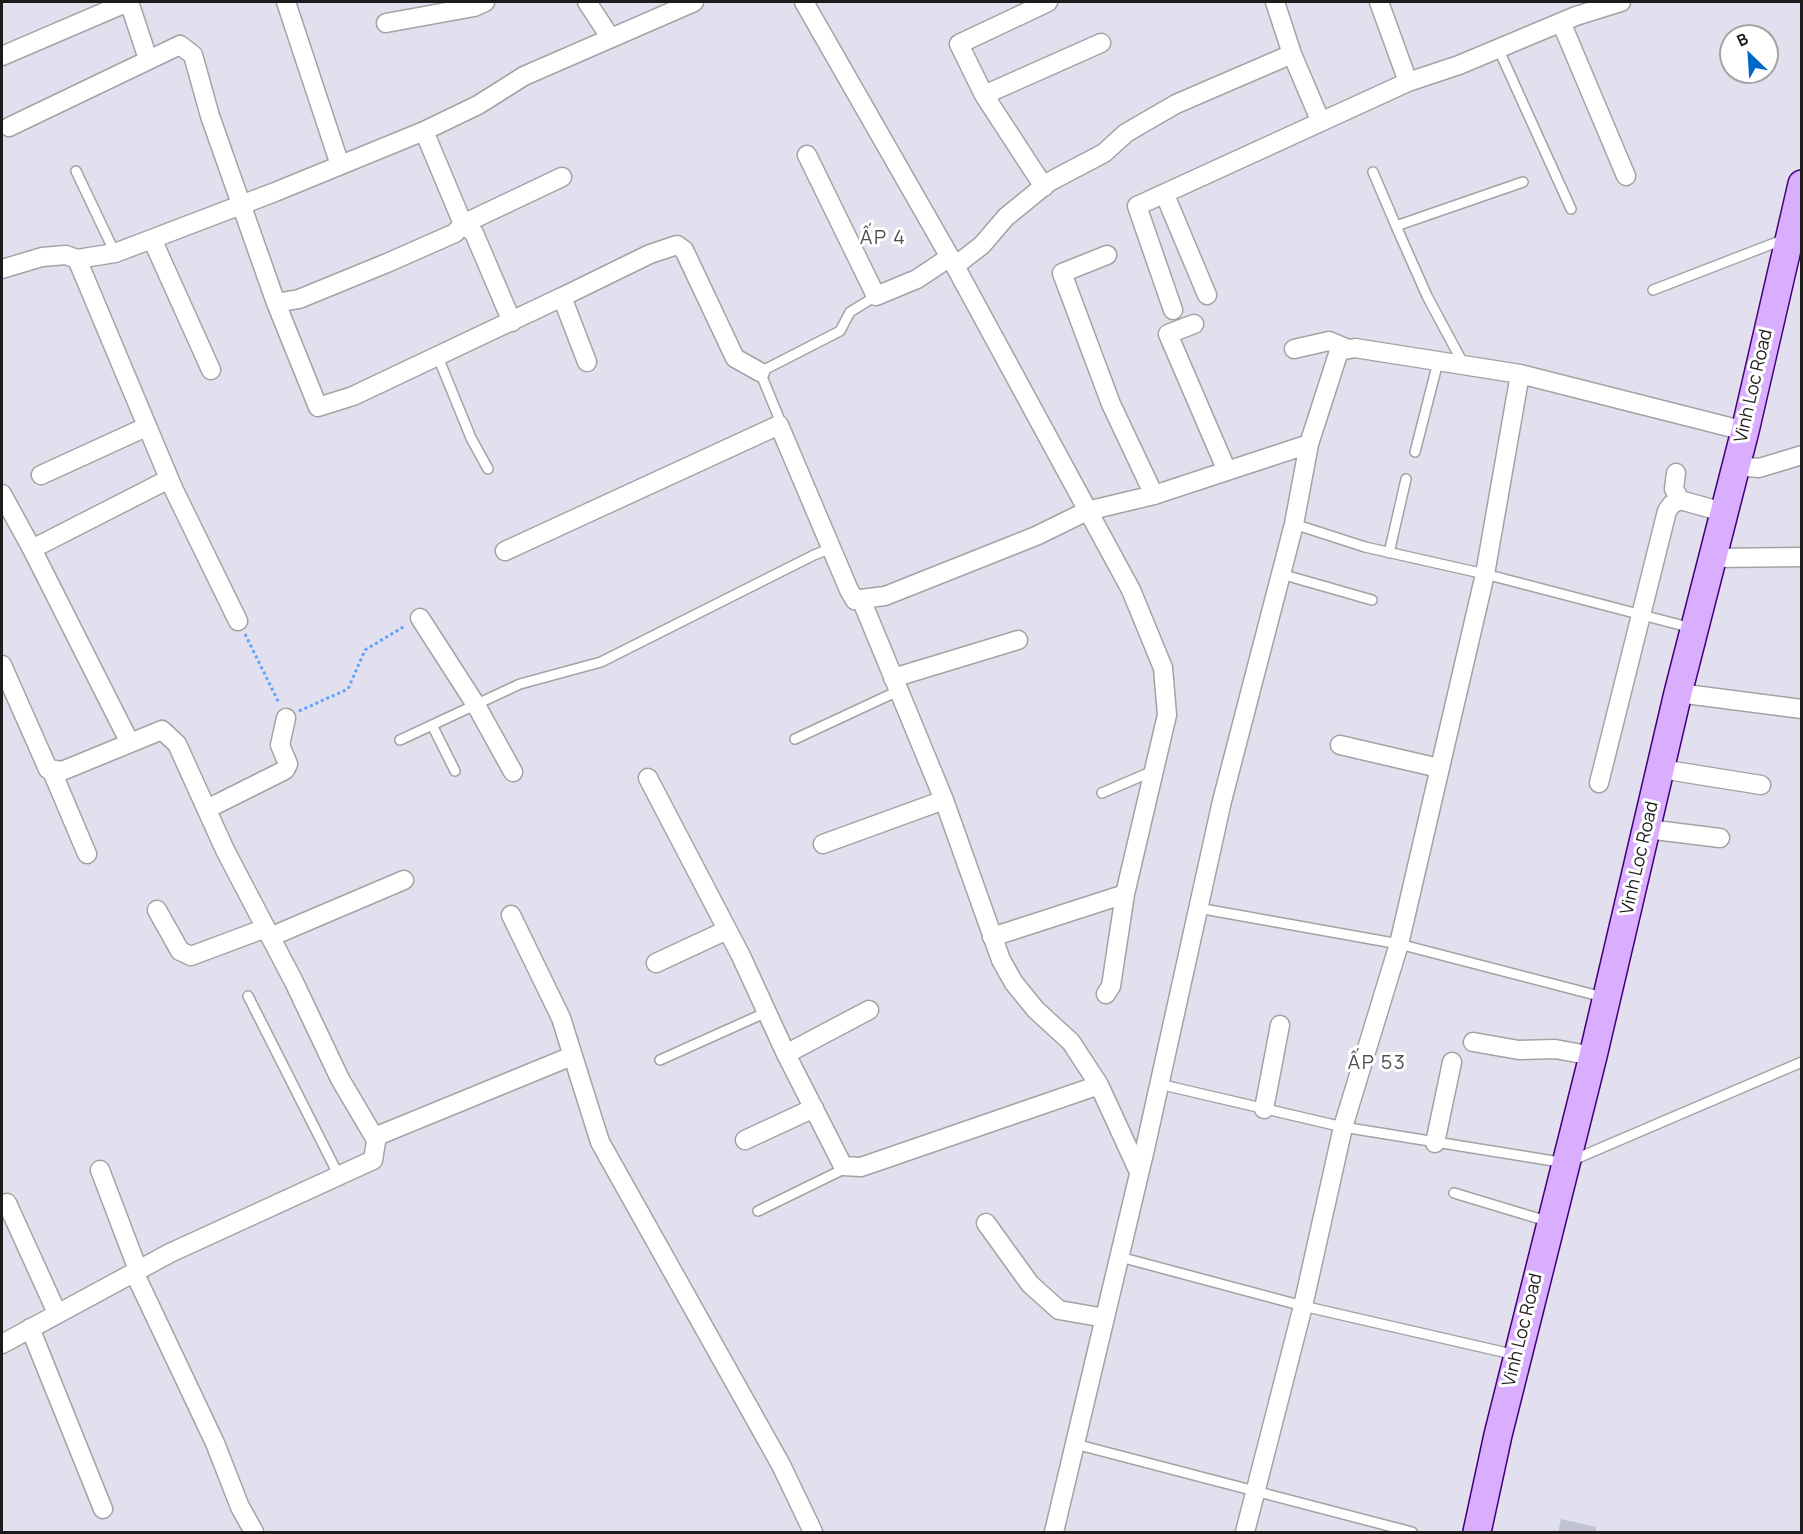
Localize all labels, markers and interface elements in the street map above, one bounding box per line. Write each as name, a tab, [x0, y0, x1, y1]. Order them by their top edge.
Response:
north arrow	[1719, 24, 1779, 84]
text: B	[1733, 27, 1751, 52]
district label: ẤP 4	[860, 226, 906, 250]
street label: Vinh Loc Road	[1730, 327, 1778, 445]
street label: Vinh Loc Road	[1616, 799, 1664, 917]
district label: ẤP 53	[1348, 1051, 1406, 1075]
street label: Vinh Loc Road	[1499, 1271, 1547, 1389]

